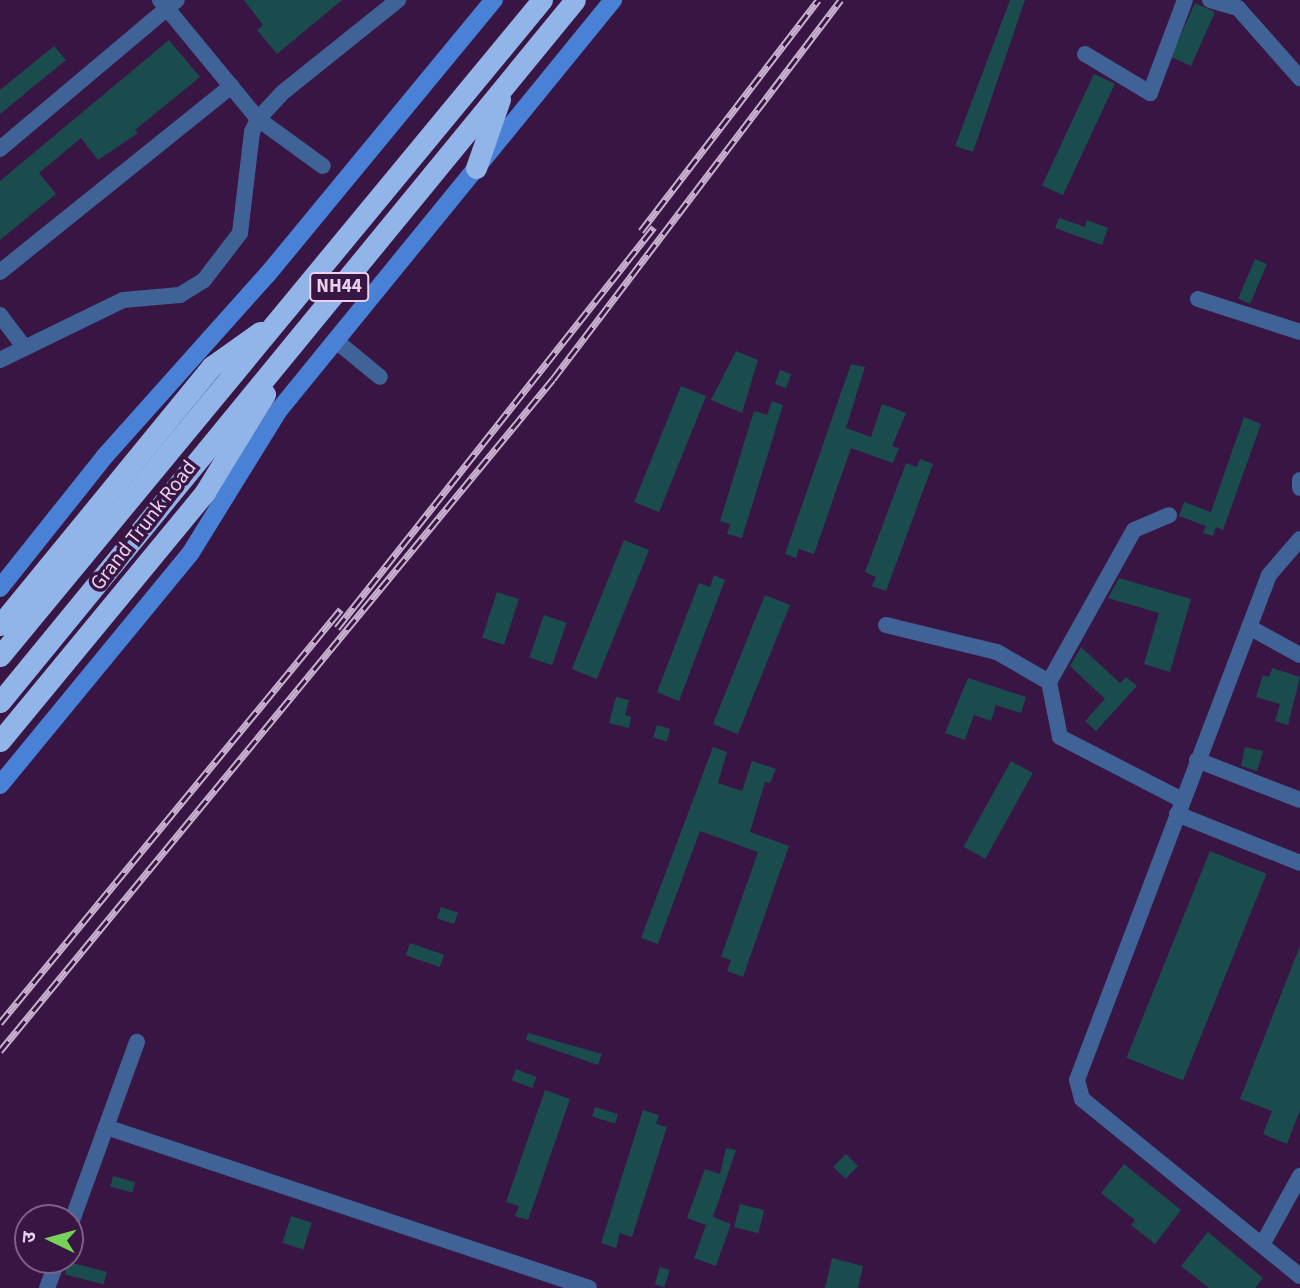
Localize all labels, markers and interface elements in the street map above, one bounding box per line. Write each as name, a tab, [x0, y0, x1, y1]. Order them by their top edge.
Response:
road number: NH44	[308, 272, 370, 302]
street label: Grand Trunk Road	[84, 455, 202, 595]
north arrow	[14, 1204, 84, 1274]
text: उ	[16, 1231, 44, 1244]

